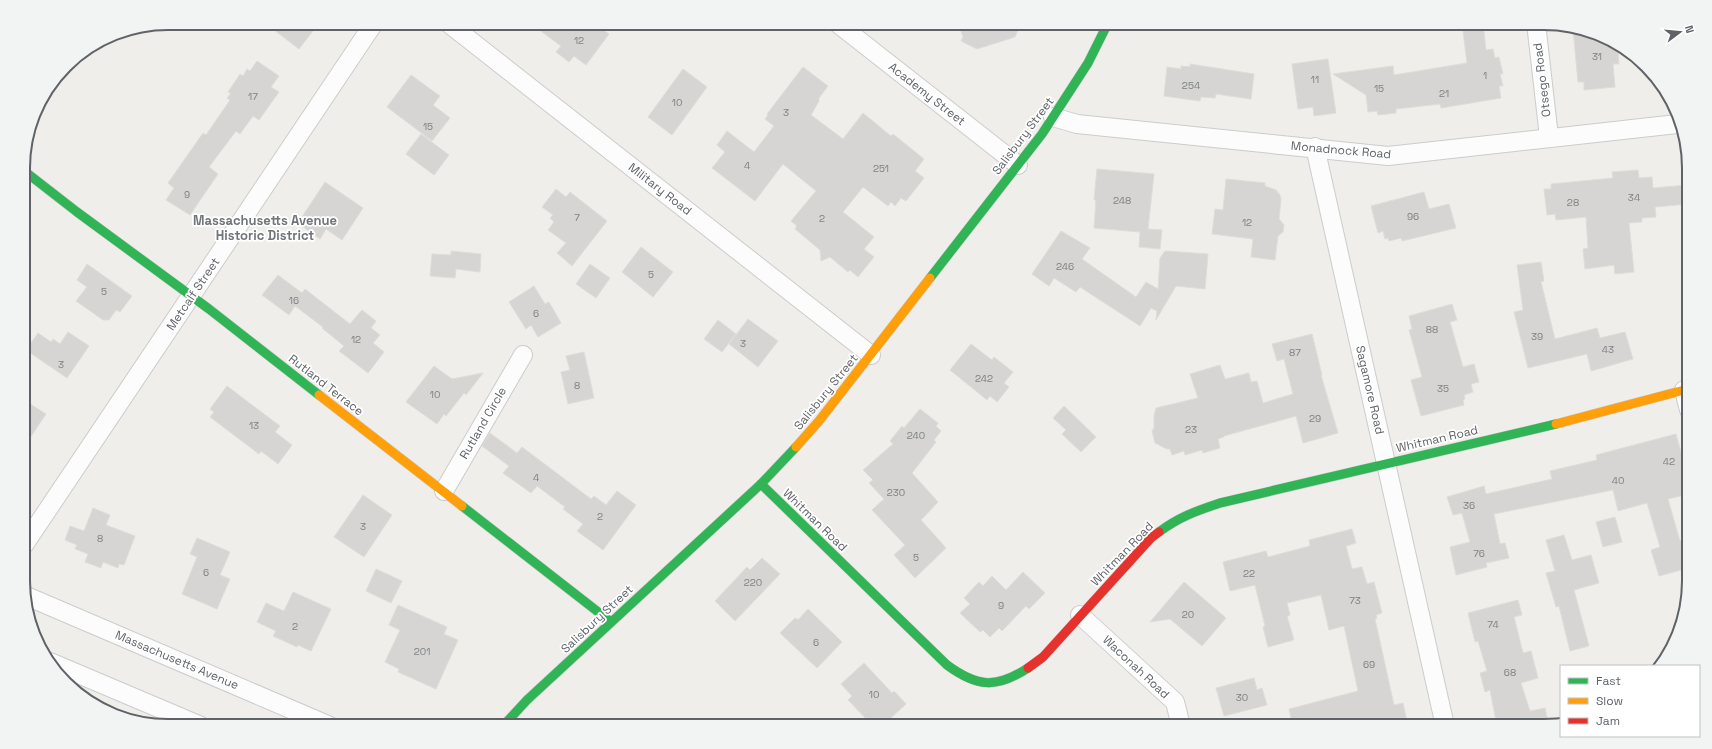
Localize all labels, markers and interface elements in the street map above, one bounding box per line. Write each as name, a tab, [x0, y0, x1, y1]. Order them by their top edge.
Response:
north arrow	[1660, 12, 1700, 52]
text: N	[1682, 24, 1697, 35]
house number: 12	[574, 34, 584, 47]
street label: Otsego Road	[1530, 42, 1554, 118]
house number: 31	[1592, 50, 1602, 63]
street label: Academy Street	[885, 59, 969, 129]
house number: 1	[1483, 69, 1487, 82]
house number: 11	[1311, 73, 1319, 86]
house number: 254	[1182, 79, 1200, 92]
house number: 15	[1374, 82, 1384, 95]
house number: 21	[1439, 87, 1449, 100]
house number: 17	[248, 90, 258, 103]
street label: Salisbury Street	[989, 94, 1057, 178]
house number: 10	[672, 96, 682, 109]
house number: 3	[783, 106, 789, 119]
house number: 15	[423, 120, 433, 133]
street label: Monadnock Road	[1290, 138, 1392, 162]
street label: Military Road	[625, 159, 695, 219]
house number: 4	[744, 159, 750, 172]
house number: 251	[873, 162, 889, 175]
house number: 9	[184, 188, 190, 201]
house number: 34	[1628, 191, 1640, 204]
house number: 248	[1113, 194, 1131, 207]
house number: 28	[1567, 196, 1579, 209]
house number: 96	[1407, 210, 1419, 223]
house number: 7	[574, 211, 580, 224]
district label: Massachusetts Avenue Historic District	[193, 212, 337, 244]
house number: 2	[819, 212, 825, 225]
house number: 12	[1242, 216, 1252, 229]
street label: Metcalf Street	[163, 254, 223, 334]
house number: 246	[1056, 260, 1074, 273]
house number: 5	[648, 268, 654, 281]
house number: 5	[101, 285, 107, 298]
house number: 16	[289, 294, 299, 307]
house number: 6	[533, 307, 539, 320]
house number: 88	[1426, 323, 1438, 336]
house number: 39	[1531, 330, 1543, 343]
house number: 12	[351, 333, 361, 346]
house number: 3	[740, 337, 746, 350]
house number: 43	[1602, 343, 1614, 356]
street label: Sagamore Road	[1352, 344, 1388, 436]
house number: 87	[1289, 346, 1301, 359]
street label: Rutland Terrace	[285, 351, 367, 419]
street label: Salisbury Street	[790, 351, 862, 433]
house number: 3	[58, 358, 64, 371]
house number: 242	[975, 372, 993, 385]
house number: 8	[574, 379, 580, 392]
house number: 35	[1437, 382, 1449, 395]
street label: Rutland Circle	[456, 384, 510, 462]
house number: 10	[430, 388, 440, 401]
house number: 29	[1309, 412, 1321, 425]
house number: 13	[249, 419, 259, 432]
street label: Whitman Road	[1395, 422, 1479, 456]
house number: 23	[1185, 423, 1197, 436]
house number: 240	[907, 429, 925, 442]
house number: 42	[1663, 455, 1675, 468]
house number: 4	[533, 471, 539, 484]
house number: 40	[1612, 474, 1624, 487]
street label: Whitman Road	[779, 485, 851, 555]
house number: 230	[887, 486, 905, 499]
house number: 36	[1463, 499, 1475, 512]
house number: 2	[597, 510, 603, 523]
street label: Whitman Road	[1087, 518, 1157, 590]
house number: 3	[360, 520, 366, 533]
house number: 8	[97, 532, 103, 545]
house number: 76	[1473, 547, 1485, 560]
house number: 5	[913, 551, 919, 564]
house number: 6	[203, 566, 209, 579]
house number: 22	[1243, 567, 1255, 580]
house number: 220	[744, 576, 762, 589]
street label: Salisbury Street	[557, 581, 637, 657]
house number: 73	[1349, 594, 1361, 607]
house number: 9	[998, 599, 1004, 612]
house number: 20	[1182, 608, 1194, 621]
house number: 74	[1487, 618, 1499, 631]
house number: 2	[292, 620, 298, 633]
street label: Massachusetts Avenue	[113, 627, 241, 693]
street label: Waconah Road	[1099, 632, 1173, 702]
house number: 6	[813, 636, 819, 649]
house number: 201	[414, 645, 430, 658]
house number: 69	[1363, 658, 1375, 671]
legend	[1560, 665, 1700, 737]
house number: 68	[1504, 666, 1516, 679]
text: Fast	[1596, 673, 1621, 689]
house number: 10	[869, 688, 879, 701]
house number: 30	[1236, 691, 1248, 704]
text: Slow	[1596, 693, 1623, 709]
text: Jam	[1596, 713, 1620, 729]

